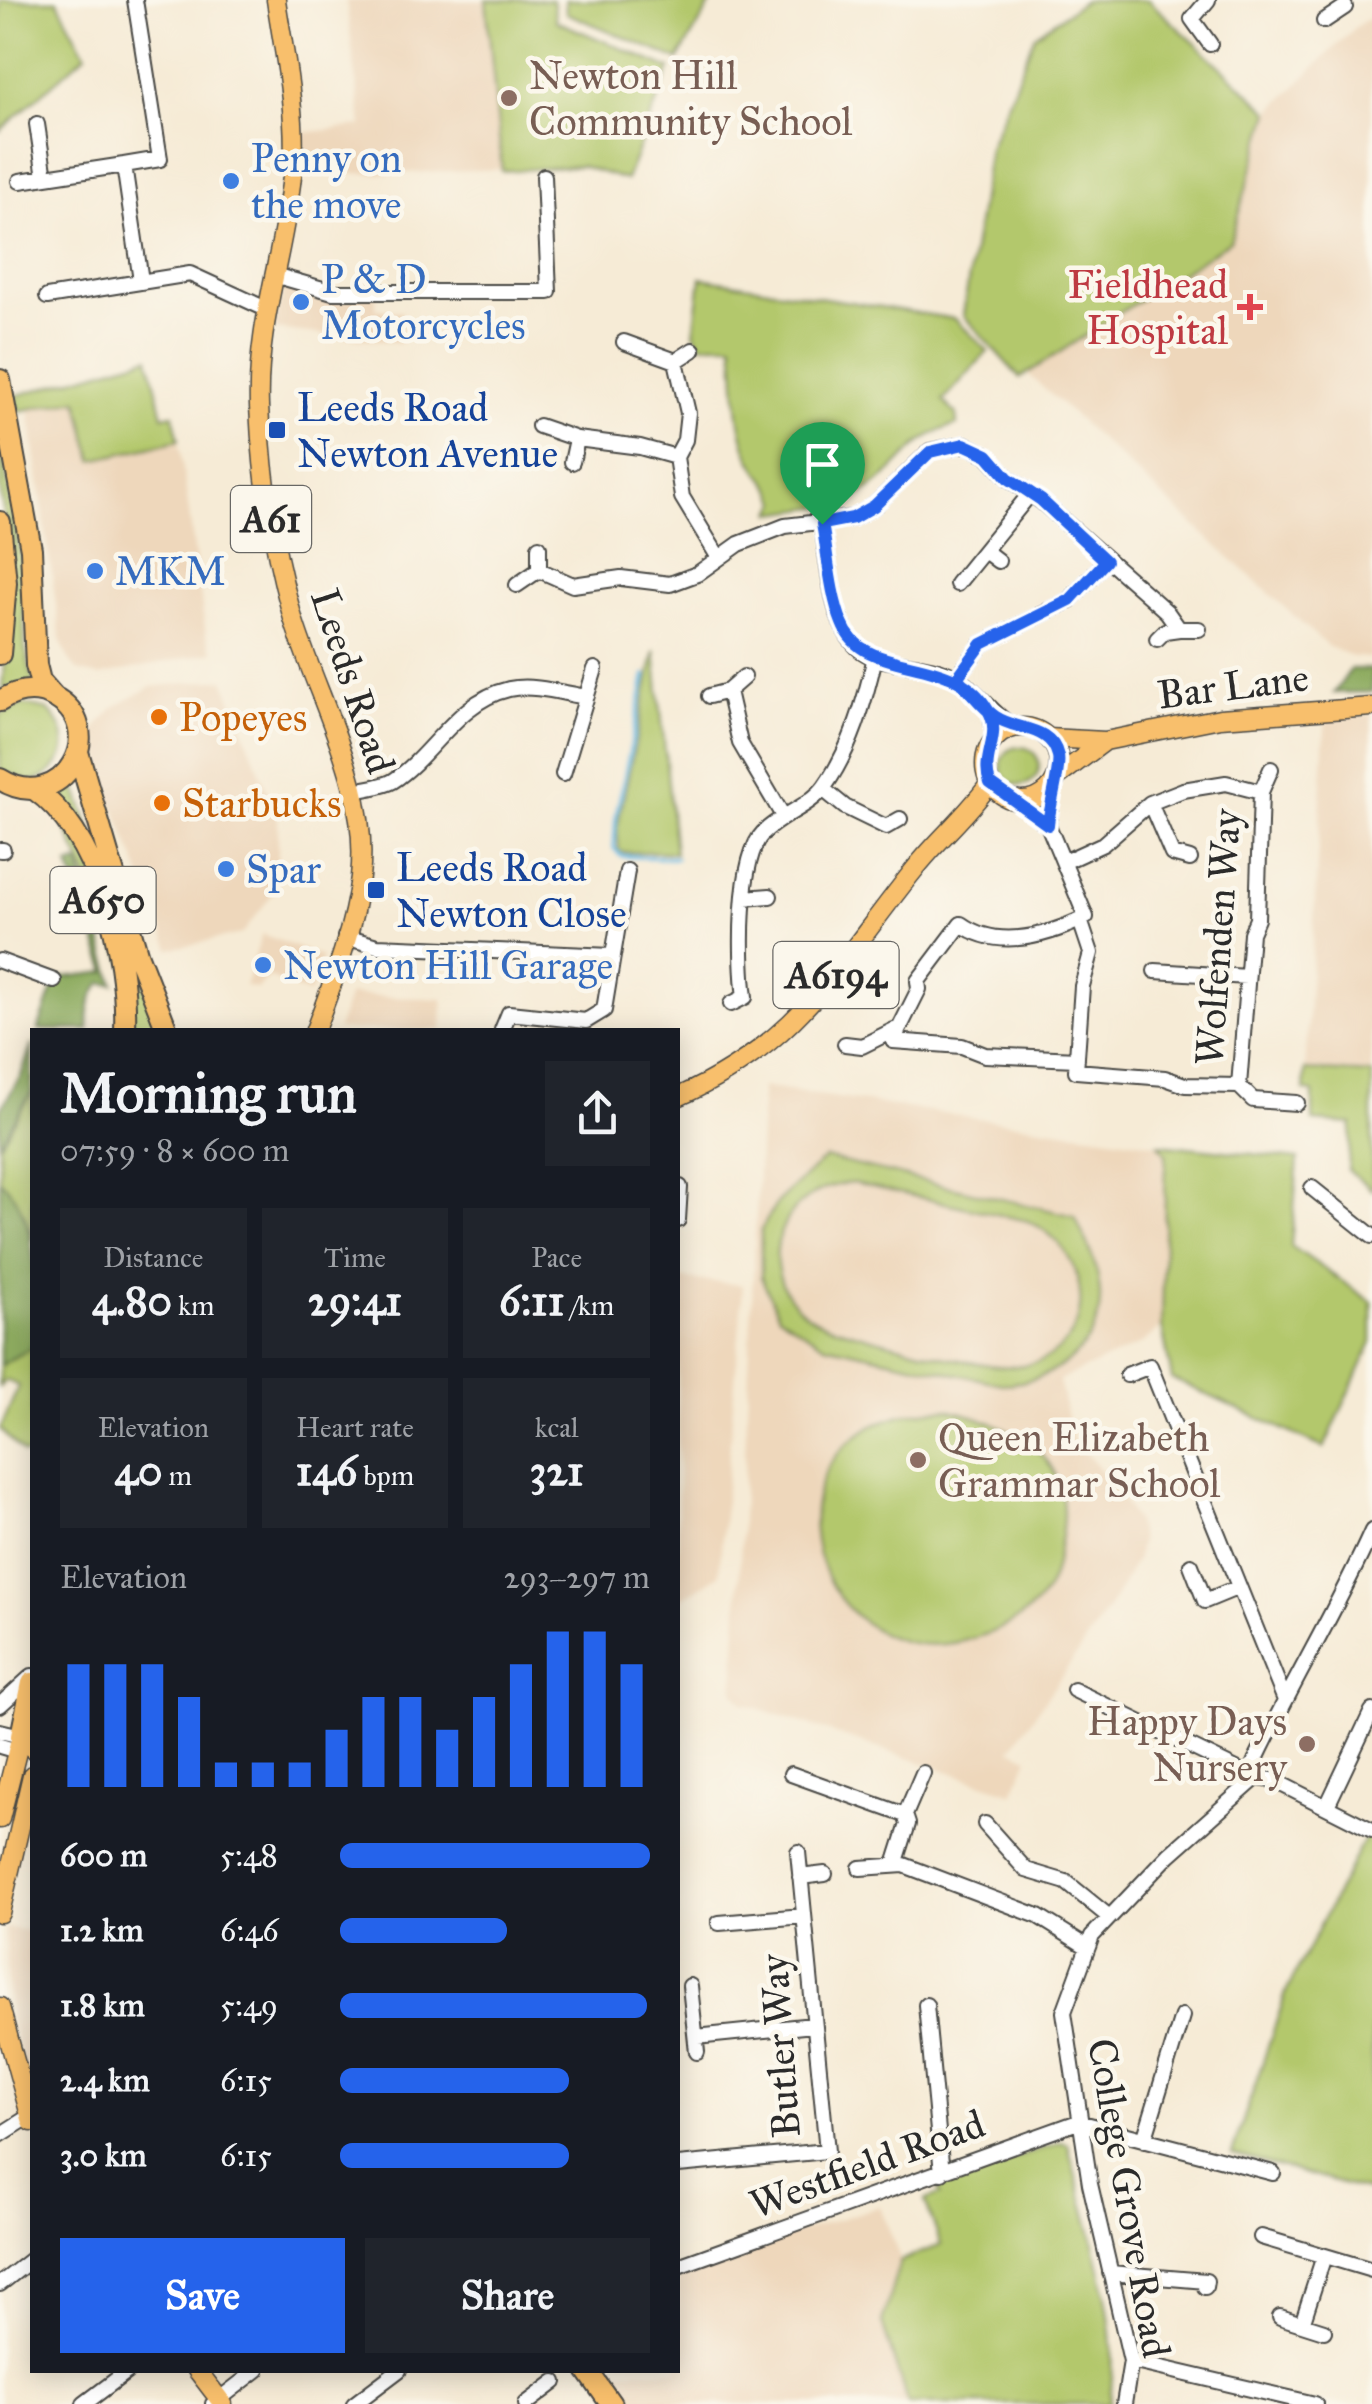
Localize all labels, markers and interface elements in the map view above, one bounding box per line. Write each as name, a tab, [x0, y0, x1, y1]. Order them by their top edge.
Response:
place label: Newton Hill Community School	[529, 51, 853, 146]
marker: Newton Hill Community School	[498, 87, 520, 109]
place label: Penny on the move	[251, 134, 402, 229]
marker: Penny on the move	[220, 170, 242, 192]
place label: P & D Motorcycles	[321, 255, 526, 350]
place label: Fieldhead Hospital	[1068, 260, 1228, 355]
marker: P & D Motorcycles	[290, 291, 312, 313]
marker: Fieldhead Hospital	[1237, 294, 1263, 320]
place label: Leeds Road Newton Avenue	[297, 383, 558, 478]
marker: Leeds Road Newton Avenue	[266, 419, 288, 441]
pin	[780, 422, 865, 525]
icon: arrive	[795, 437, 850, 492]
road number: A61	[231, 486, 311, 552]
place label: MKM	[115, 547, 226, 596]
marker: MKM	[84, 560, 106, 582]
street label: Leeds Road	[300, 582, 406, 780]
street label: Bar Lane	[1155, 652, 1311, 720]
place label: Popeyes	[179, 693, 307, 742]
marker: Popeyes	[148, 706, 170, 728]
place label: Starbucks	[182, 779, 342, 828]
marker: Starbucks	[151, 792, 173, 814]
street label: Wolfenden Way	[1185, 806, 1251, 1067]
place label: Leeds Road Newton Close	[396, 843, 627, 938]
place label: Spar	[246, 845, 321, 894]
marker: Spar	[215, 858, 237, 880]
road number: A650	[51, 867, 156, 933]
marker: Leeds Road Newton Close	[365, 879, 387, 901]
place label: Newton Hill Garage	[283, 941, 613, 990]
road number: A6194	[774, 942, 898, 1008]
marker: Newton Hill Garage	[252, 954, 274, 976]
text: Morning run	[60, 1060, 357, 1127]
button: share	[545, 1061, 650, 1166]
text: 07:59 · 8 × 600 m	[60, 1131, 289, 1170]
text: Distance	[103, 1240, 204, 1275]
text: Time	[324, 1240, 386, 1275]
text: Pace	[531, 1240, 582, 1275]
text: 4.80	[92, 1275, 172, 1327]
text: 29:41	[308, 1275, 402, 1327]
text: 6:11	[499, 1275, 564, 1327]
text: km	[172, 1288, 215, 1323]
text: /km	[564, 1288, 614, 1323]
text: Elevation	[98, 1410, 209, 1445]
text: Heart rate	[296, 1410, 414, 1445]
text: kcal	[535, 1410, 579, 1445]
place label: Queen Elizabeth Grammar School	[938, 1413, 1221, 1508]
text: 40	[115, 1445, 162, 1497]
text: 146	[296, 1445, 357, 1497]
text: 321	[530, 1445, 584, 1497]
marker: Queen Elizabeth Grammar School	[907, 1449, 929, 1471]
text: m	[162, 1458, 192, 1493]
text: bpm	[357, 1458, 414, 1493]
text: Elevation	[60, 1558, 187, 1597]
text: 293–297 m	[504, 1558, 650, 1597]
place label: Happy Days Nursery	[1087, 1697, 1288, 1792]
marker: Happy Days Nursery	[1296, 1733, 1318, 1755]
text: 600 m	[60, 1836, 147, 1875]
text: 5:48	[220, 1836, 278, 1875]
text: 1.2 km	[60, 1911, 144, 1950]
text: 6:46	[220, 1911, 279, 1950]
street label: Butler Way	[749, 1951, 811, 2140]
text: 1.8 km	[60, 1986, 145, 2025]
text: 5:49	[220, 1986, 278, 2025]
street label: College Grove Road	[1077, 2035, 1181, 2361]
text: 2.4 km	[60, 2061, 150, 2100]
text: 6:15	[220, 2061, 272, 2100]
street label: Westfield Road	[743, 2099, 991, 2229]
text: 3.0 km	[60, 2136, 147, 2175]
text: 6:15	[220, 2136, 272, 2175]
button: Save	[60, 2238, 345, 2353]
button: Share	[365, 2238, 650, 2353]

